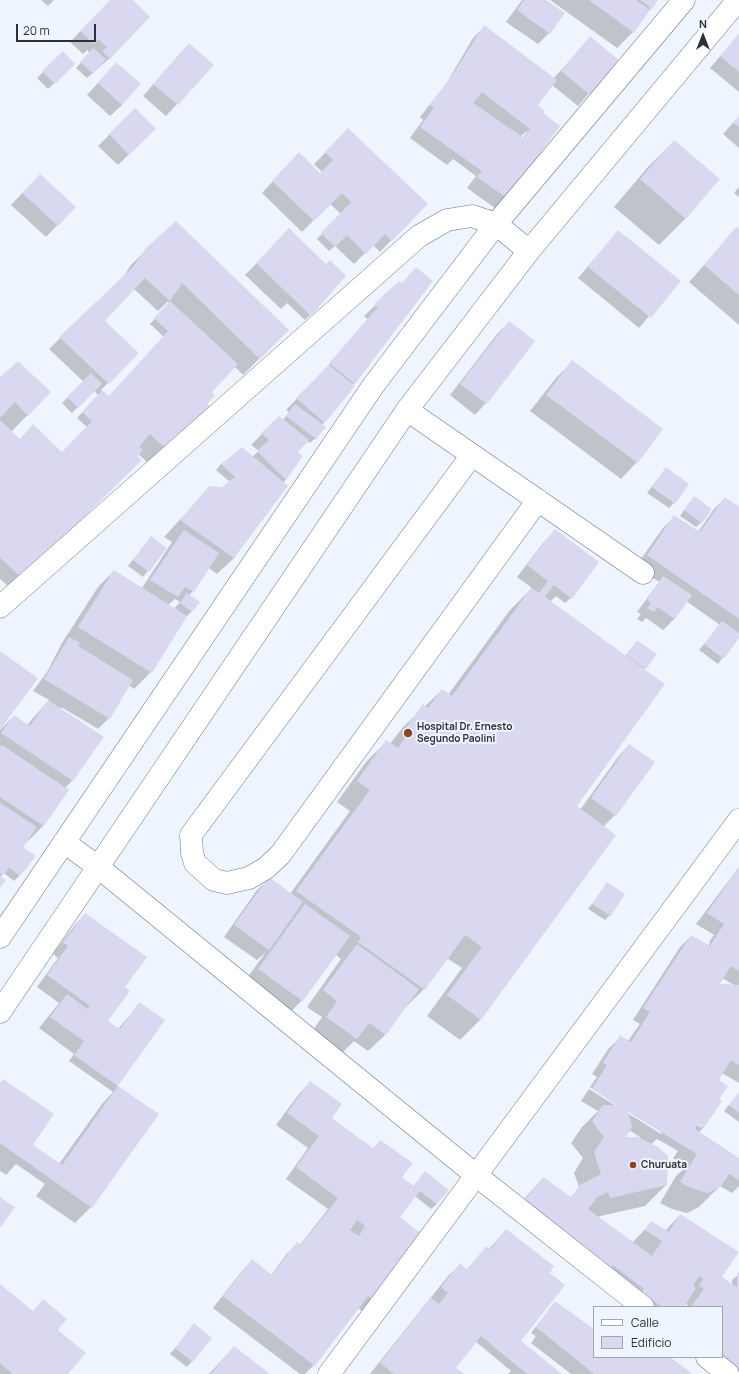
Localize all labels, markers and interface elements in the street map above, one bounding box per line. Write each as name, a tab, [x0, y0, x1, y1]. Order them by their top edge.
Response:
scale bar	[18, 16, 98, 42]
north arrow	[683, 16, 723, 56]
text: N	[699, 16, 707, 31]
text: 20 m	[23, 22, 50, 39]
place label: Hospital Dr. Ernesto Segundo Paolini	[417, 721, 512, 744]
marker: Hospital Dr. Ernesto Segundo Paolini	[402, 727, 414, 739]
place label: Churuata	[641, 1159, 687, 1171]
marker: Churuata	[628, 1160, 638, 1170]
legend	[593, 1306, 723, 1358]
text: Calle	[631, 1314, 659, 1331]
text: Edificio	[631, 1334, 671, 1351]

